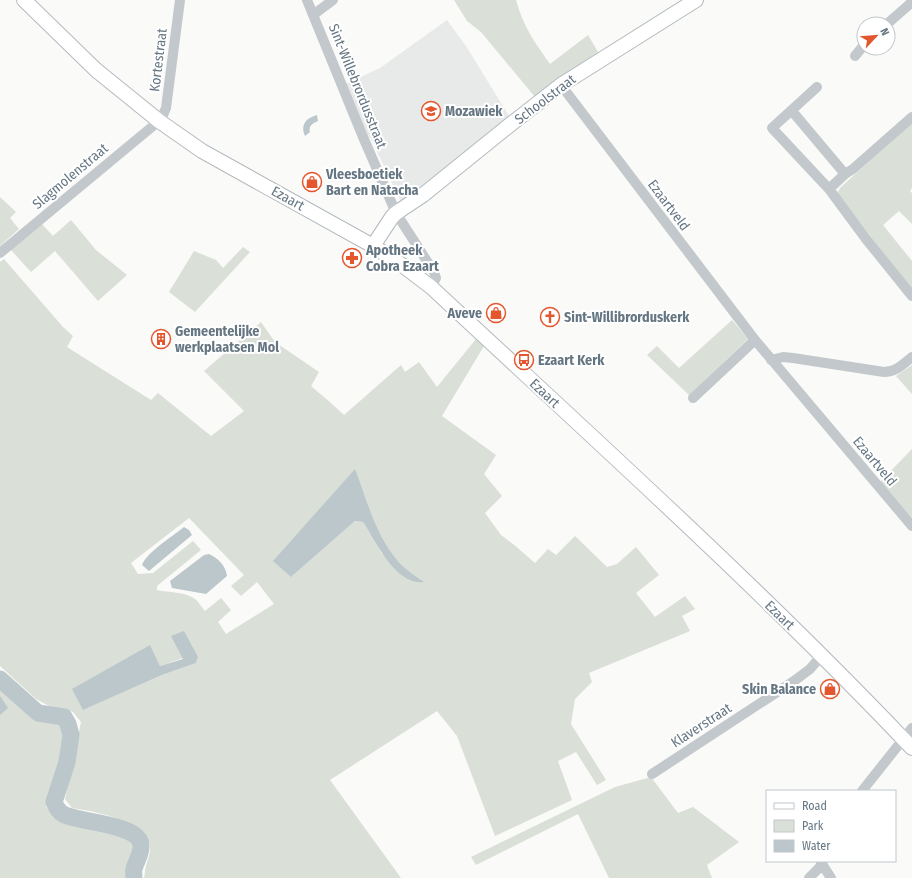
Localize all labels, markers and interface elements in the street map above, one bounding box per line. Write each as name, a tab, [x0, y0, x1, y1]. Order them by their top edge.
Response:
north arrow	[856, 16, 896, 56]
street label: Sint-Willebrordusstraat	[325, 21, 390, 151]
text: N	[877, 26, 892, 38]
street label: Kortestraat	[146, 27, 171, 93]
street label: Schoolstraat	[511, 71, 579, 128]
school or university icon: Mozawiek	[420, 100, 442, 122]
place label: Mozawiek	[445, 103, 503, 120]
street label: Slagmolenstraat	[29, 140, 112, 213]
place label: Vleesboetiek Bart en Natacha	[325, 166, 419, 199]
shop icon: Vleesboetiek Bart en Natacha	[301, 171, 323, 193]
street label: Ezaartveld	[644, 177, 693, 234]
street label: Ezaart	[268, 183, 308, 215]
place label: Apotheek Cobra Ezaart	[365, 242, 440, 275]
pharmacy icon: Apotheek Cobra Ezaart	[341, 247, 363, 269]
shop icon: Aveve	[485, 302, 507, 324]
place label: Aveve	[446, 305, 482, 322]
church icon: Sint-Willibrorduskerk	[539, 306, 561, 328]
place label: Sint-Willibrorduskerk	[564, 309, 690, 326]
place label: Gemeentelijke werkplaatsen Mol	[175, 323, 279, 356]
building icon: Gemeentelijke werkplaatsen Mol	[150, 328, 172, 350]
bus stop icon: Ezaart Kerk	[513, 349, 535, 371]
place label: Ezaart Kerk	[538, 352, 605, 369]
street label: Ezaart	[526, 375, 564, 412]
street label: Ezaartveld	[849, 433, 900, 489]
street label: Ezaart	[761, 597, 798, 634]
shop icon: Skin Balance	[819, 678, 841, 700]
place label: Skin Balance	[742, 681, 816, 698]
street label: Klaverstraat	[668, 699, 735, 751]
legend	[766, 790, 896, 862]
text: Road	[802, 799, 827, 813]
text: Park	[802, 819, 824, 833]
text: Water	[802, 839, 831, 853]

